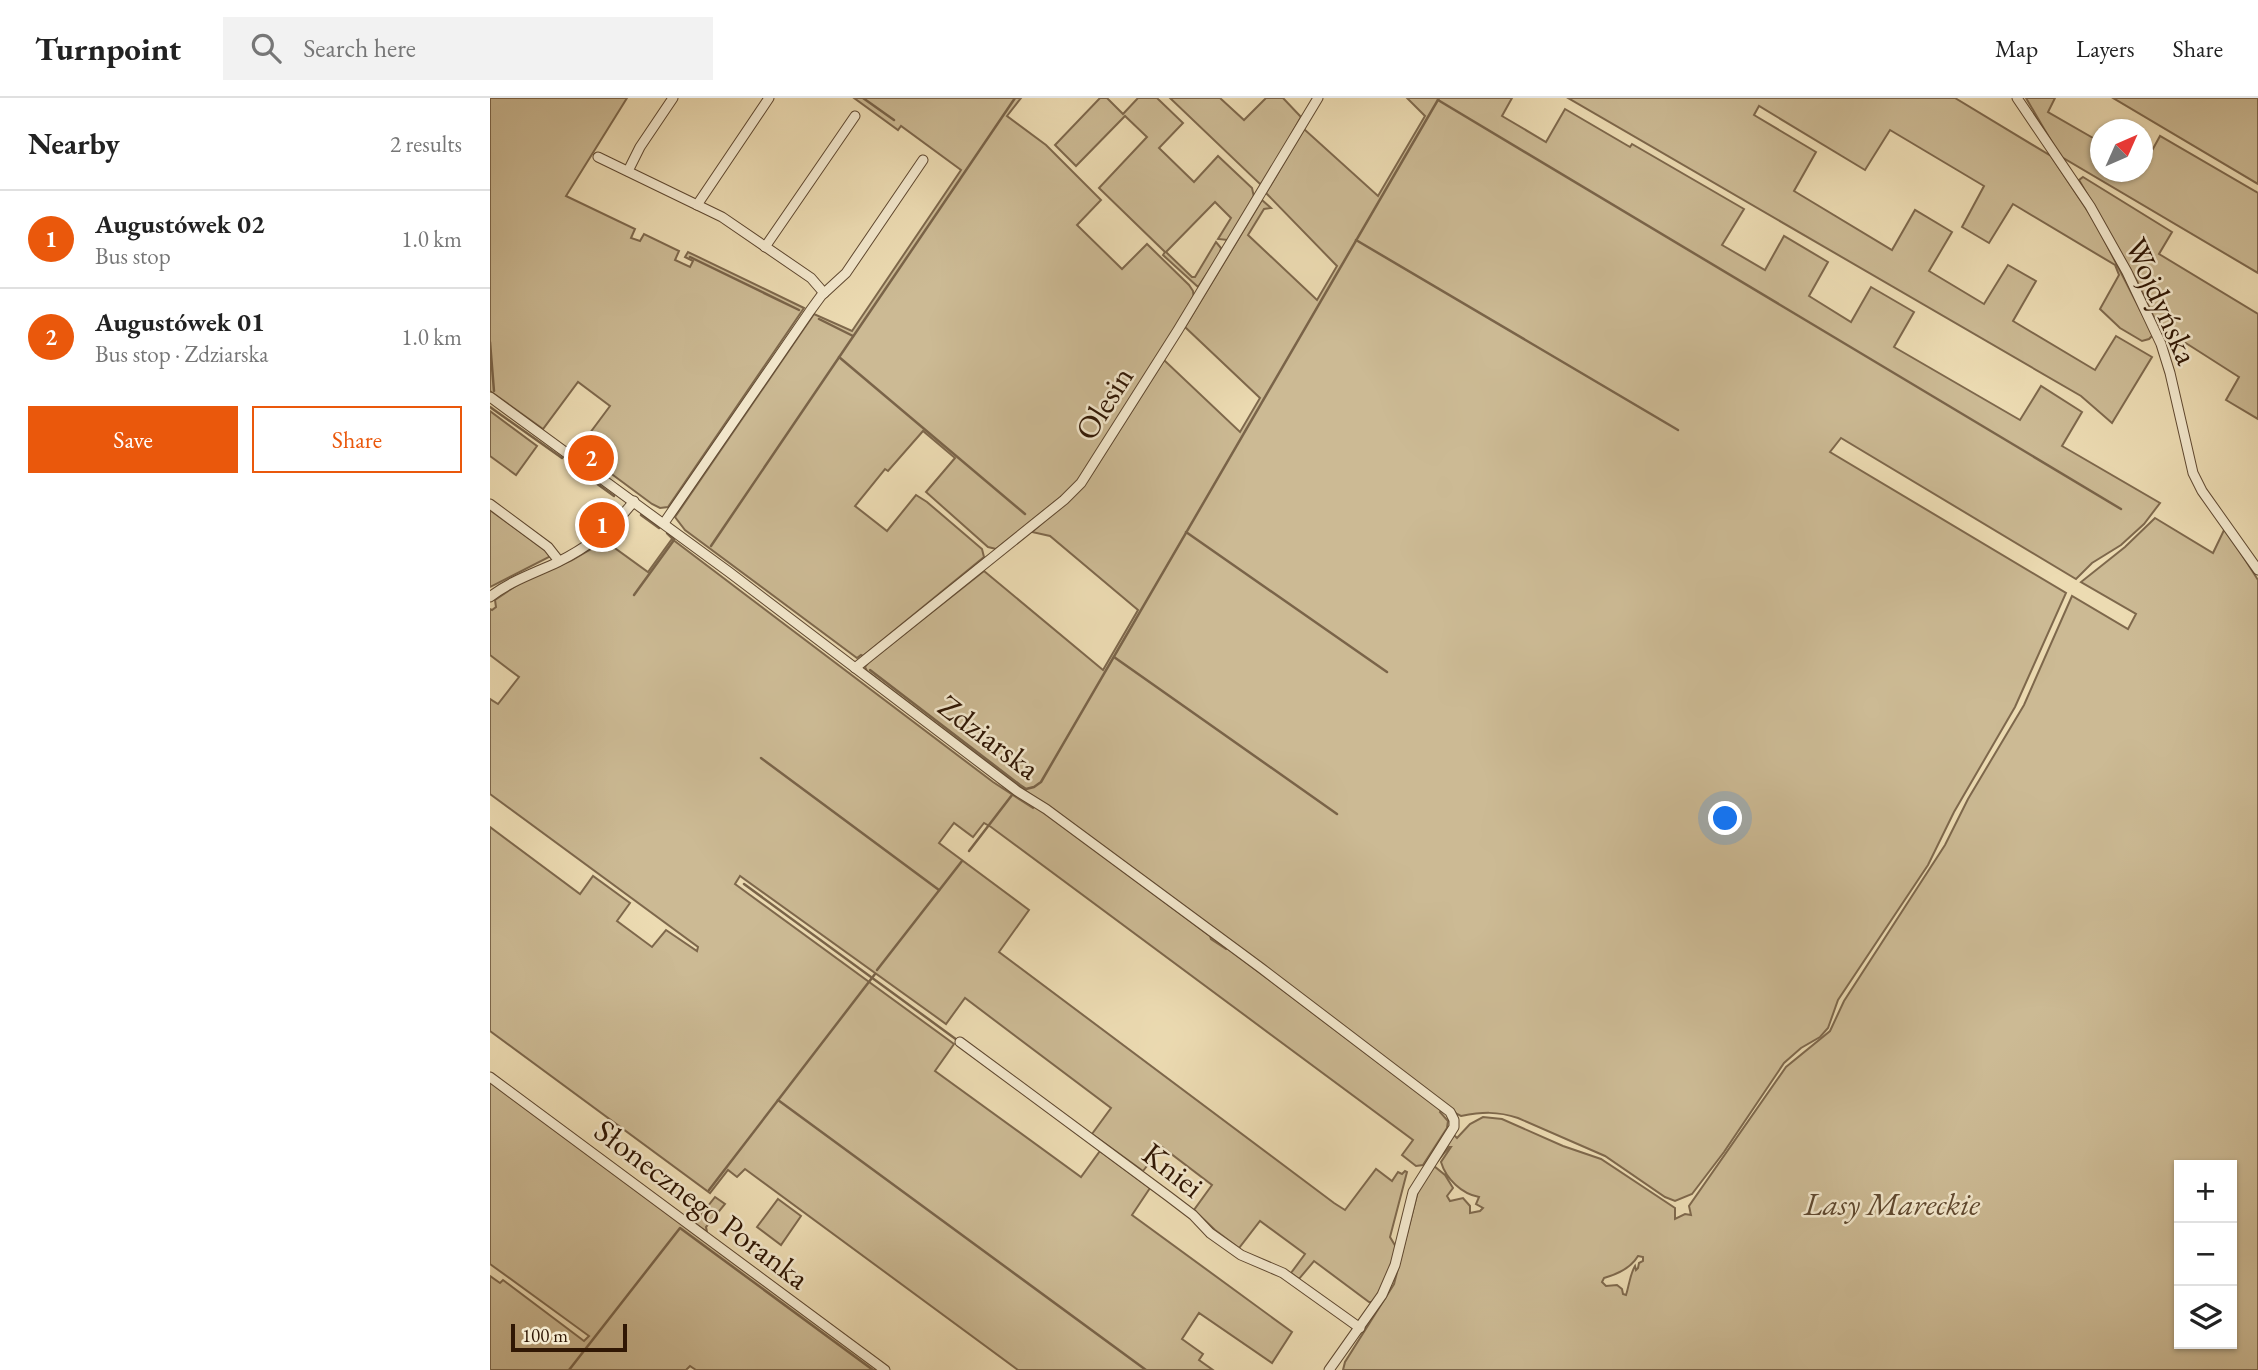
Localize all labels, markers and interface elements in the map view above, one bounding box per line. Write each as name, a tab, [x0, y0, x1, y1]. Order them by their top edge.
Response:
search box	[223, 17, 713, 80]
text: Turnpoint	[35, 27, 181, 70]
icon: search	[247, 29, 285, 67]
text: Search here	[303, 31, 416, 65]
text: Map	[1995, 33, 2038, 64]
text: Layers	[2076, 33, 2135, 64]
text: Share	[2173, 33, 2223, 64]
north arrow	[2090, 119, 2153, 182]
text: Nearby	[28, 124, 120, 163]
text: 2 results	[390, 129, 462, 159]
text: Augustówek 02	[95, 207, 265, 241]
text: 1	[45, 224, 57, 254]
text: 1.0 km	[401, 224, 462, 254]
street label: Wojdyńska	[2115, 231, 2209, 371]
text: Bus stop	[95, 241, 171, 271]
text: Augustówek 01	[95, 305, 265, 339]
text: 2	[45, 322, 57, 352]
text: 1.0 km	[401, 322, 462, 352]
text: Bus stop · Zdziarska	[95, 339, 269, 369]
street label: Olesin	[1065, 358, 1143, 448]
button: Save	[28, 406, 238, 473]
button: Share	[252, 406, 462, 473]
pin: 2	[568, 432, 614, 484]
pin: 1	[579, 499, 625, 551]
street label: Zdziarska	[930, 685, 1049, 789]
your location	[1708, 801, 1742, 835]
street label: Słonecznego Poranka	[586, 1109, 818, 1299]
street label: Kniei	[1134, 1133, 1212, 1207]
map controls	[2174, 1160, 2237, 1349]
button: +	[2174, 1160, 2237, 1223]
park label: Lasy Mareckie	[1803, 1183, 1981, 1225]
button: −	[2174, 1223, 2237, 1286]
button: layers	[2174, 1286, 2237, 1349]
scale bar	[511, 1321, 626, 1353]
text: 100 m	[522, 1323, 568, 1348]

